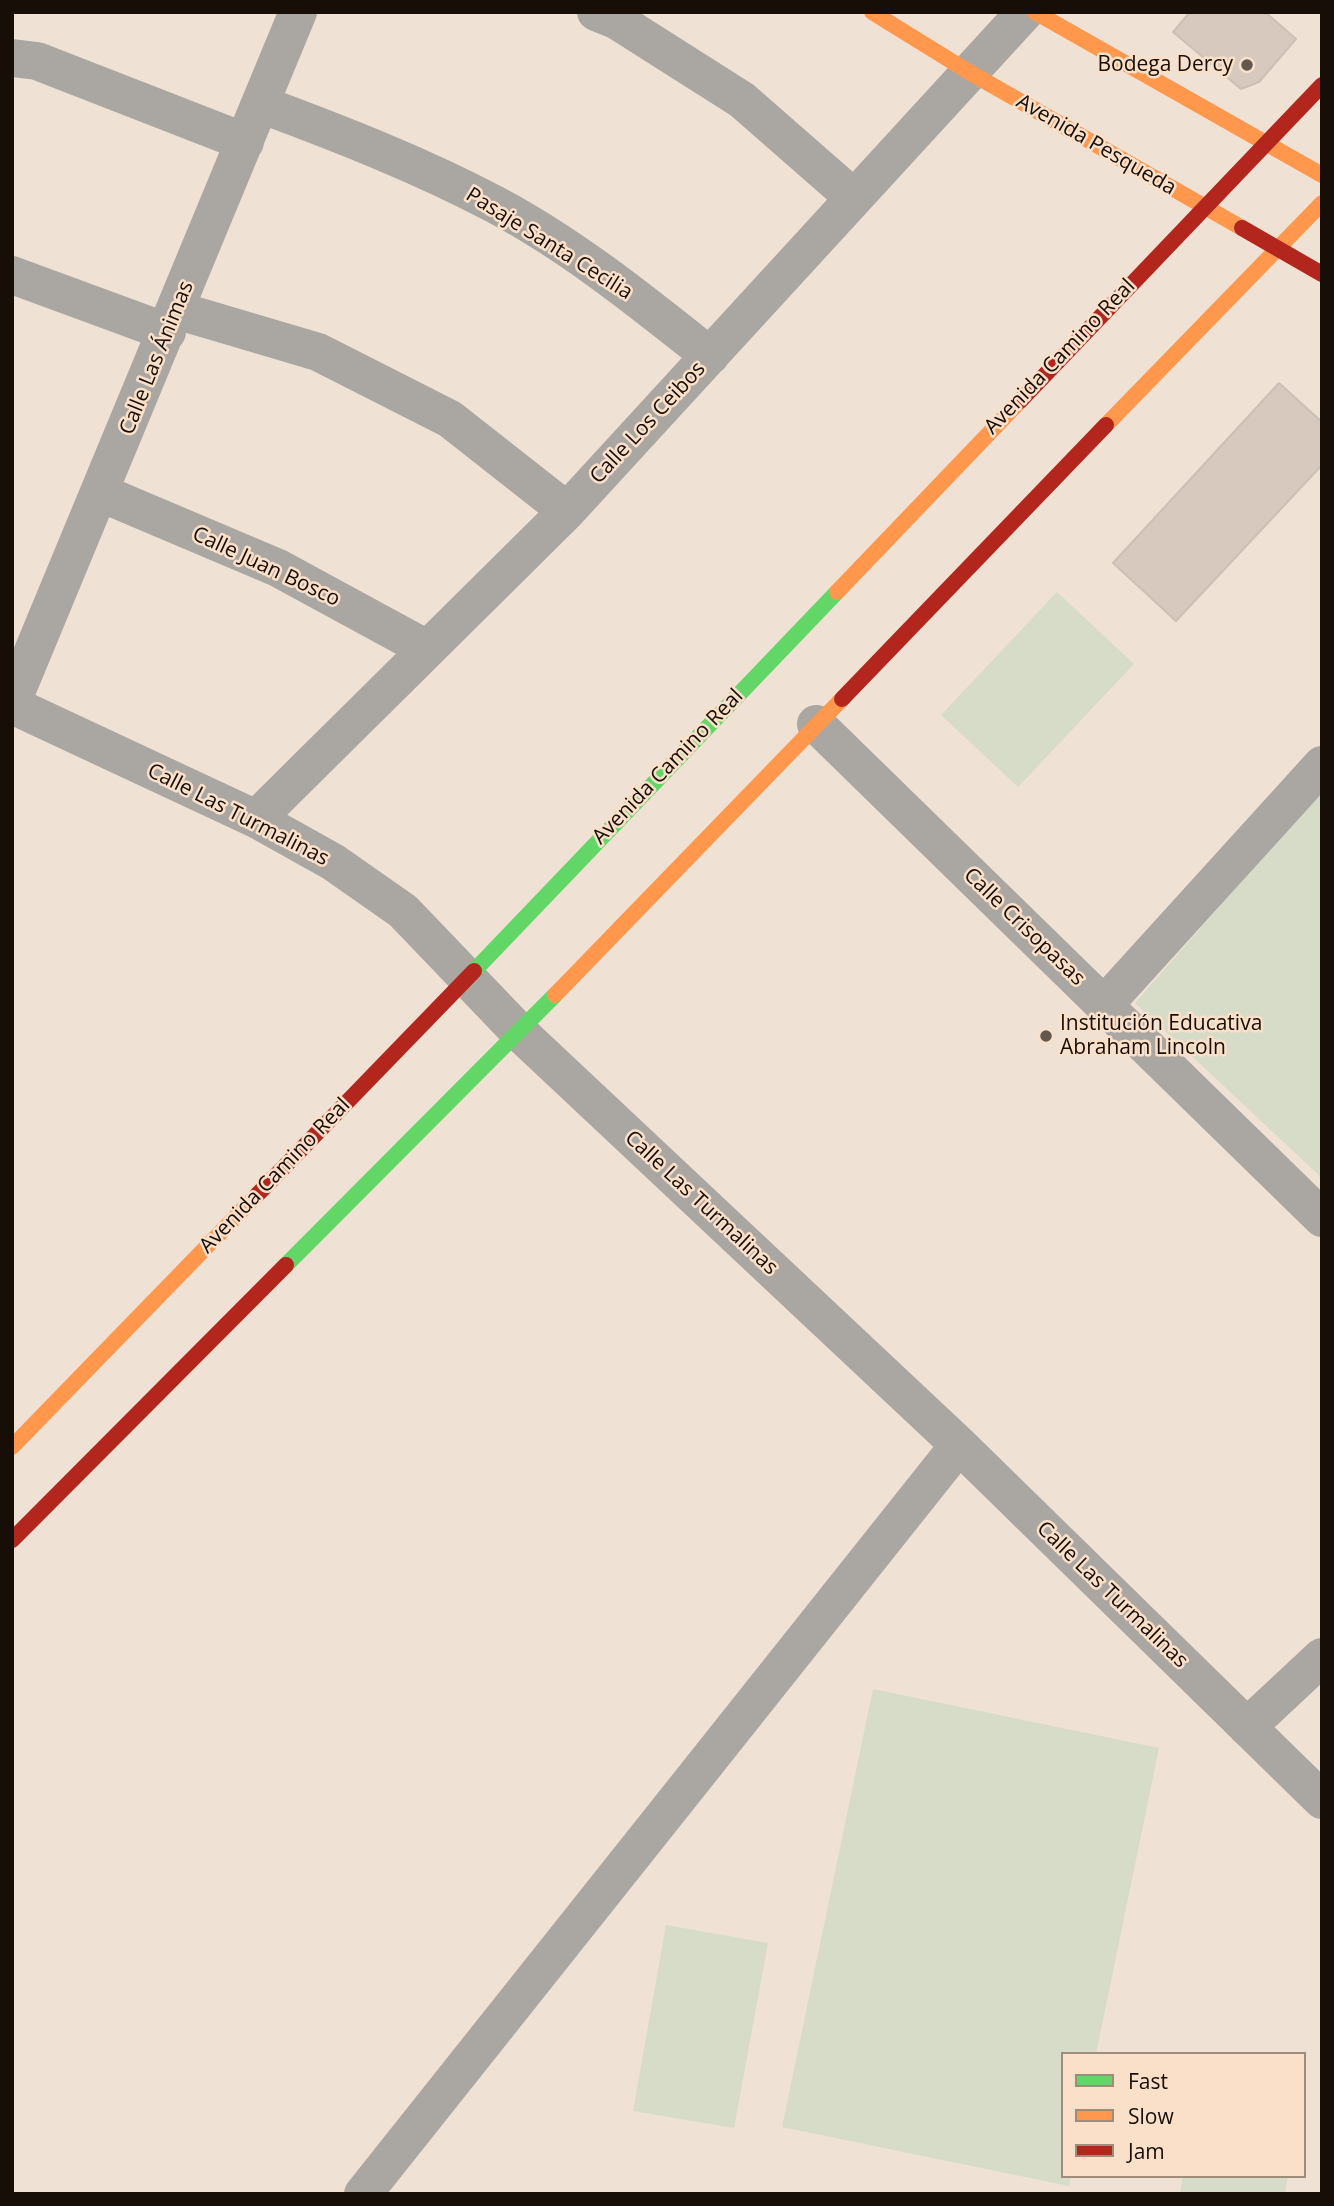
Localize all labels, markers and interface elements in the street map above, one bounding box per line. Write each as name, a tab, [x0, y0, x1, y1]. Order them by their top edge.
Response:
place label: Bodega Dercy	[1097, 52, 1233, 78]
marker: Bodega Dercy	[1239, 57, 1255, 73]
street label: Avenida Pesqueda	[1012, 89, 1180, 201]
street label: Pasaje Santa Cecilia	[461, 182, 637, 306]
street label: Avenida Camino Real	[979, 274, 1141, 440]
street label: Calle Las Ánimas	[115, 278, 199, 438]
street label: Calle Los Ceibos	[585, 357, 711, 489]
street label: Calle Juan Bosco	[188, 522, 344, 612]
street label: Avenida Camino Real	[587, 684, 749, 850]
street label: Calle Las Turmalinas	[143, 758, 333, 872]
street label: Calle Crisopasas	[958, 863, 1090, 991]
place label: Institución Educativa Abraham Lincoln	[1060, 1011, 1262, 1061]
marker: Institución Educativa Abraham Lincoln	[1038, 1028, 1054, 1044]
street label: Avenida Camino Real	[194, 1093, 356, 1259]
street label: Calle Las Turmalinas	[619, 1126, 783, 1280]
street label: Calle Las Turmalinas	[1031, 1516, 1193, 1674]
legend	[1061, 2052, 1306, 2178]
text: Fast	[1128, 2067, 1168, 2095]
text: Slow	[1128, 2102, 1174, 2130]
text: Jam	[1128, 2137, 1165, 2165]

